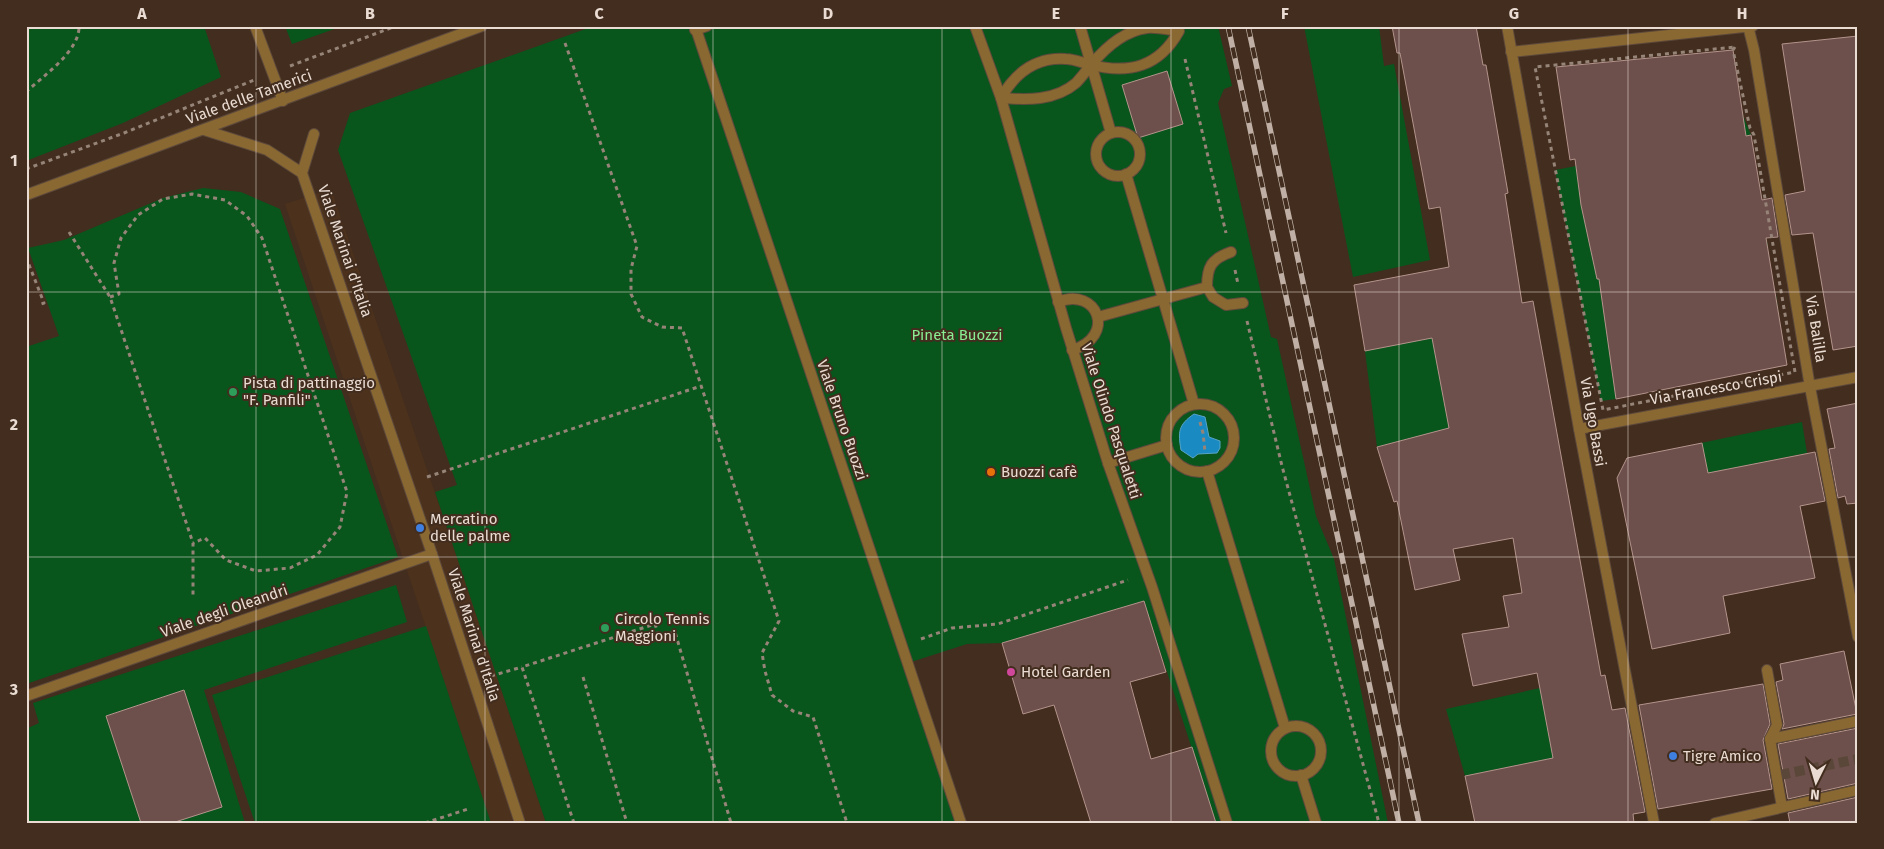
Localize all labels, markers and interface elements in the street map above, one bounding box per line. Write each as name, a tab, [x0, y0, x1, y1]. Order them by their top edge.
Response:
text: A	[136, 4, 147, 23]
text: B	[365, 4, 375, 23]
text: C	[594, 4, 604, 23]
text: D	[823, 4, 833, 23]
text: E	[1052, 4, 1060, 23]
text: F	[1281, 4, 1289, 23]
text: G	[1509, 4, 1519, 23]
text: H	[1737, 4, 1747, 23]
street label: Viale delle Tamerici	[184, 66, 314, 128]
text: 1	[10, 151, 18, 170]
street label: Viale Marinai d'Italia	[314, 182, 376, 320]
street label: Via Balilla	[1802, 294, 1830, 364]
park label: Pineta Buozzi	[911, 326, 1003, 344]
street label: Viale Olindo Pasqualetti	[1077, 341, 1145, 501]
street label: Viale Bruno Buozzi	[813, 357, 871, 483]
street label: Via Francesco Crispi	[1649, 368, 1783, 408]
place label: Pista di pattinaggio "F. Panfili"	[243, 374, 375, 409]
street label: Via Ugo Bassi	[1576, 376, 1610, 468]
marker: Pista di pattinaggio "F. Panfili"	[227, 386, 239, 398]
text: 2	[10, 415, 18, 434]
place label: Buozzi cafè	[1001, 463, 1077, 481]
marker: Buozzi cafè	[985, 466, 997, 478]
place label: Mercatino delle palme	[430, 510, 510, 545]
marker: Mercatino delle palme	[414, 522, 426, 534]
street label: Viale Marinai d'Italia	[444, 566, 504, 704]
street label: Viale degli Oleandri	[158, 581, 290, 641]
place label: Circolo Tennis Maggioni	[615, 610, 710, 645]
marker: Circolo Tennis Maggioni	[599, 622, 611, 634]
place label: Hotel Garden	[1021, 663, 1111, 681]
marker: Hotel Garden	[1005, 666, 1017, 678]
text: 3	[9, 680, 18, 699]
place label: Tigre Amico	[1683, 747, 1762, 765]
marker: Tigre Amico	[1667, 750, 1679, 762]
north arrow	[1792, 756, 1842, 806]
text: N	[1810, 786, 1820, 803]

